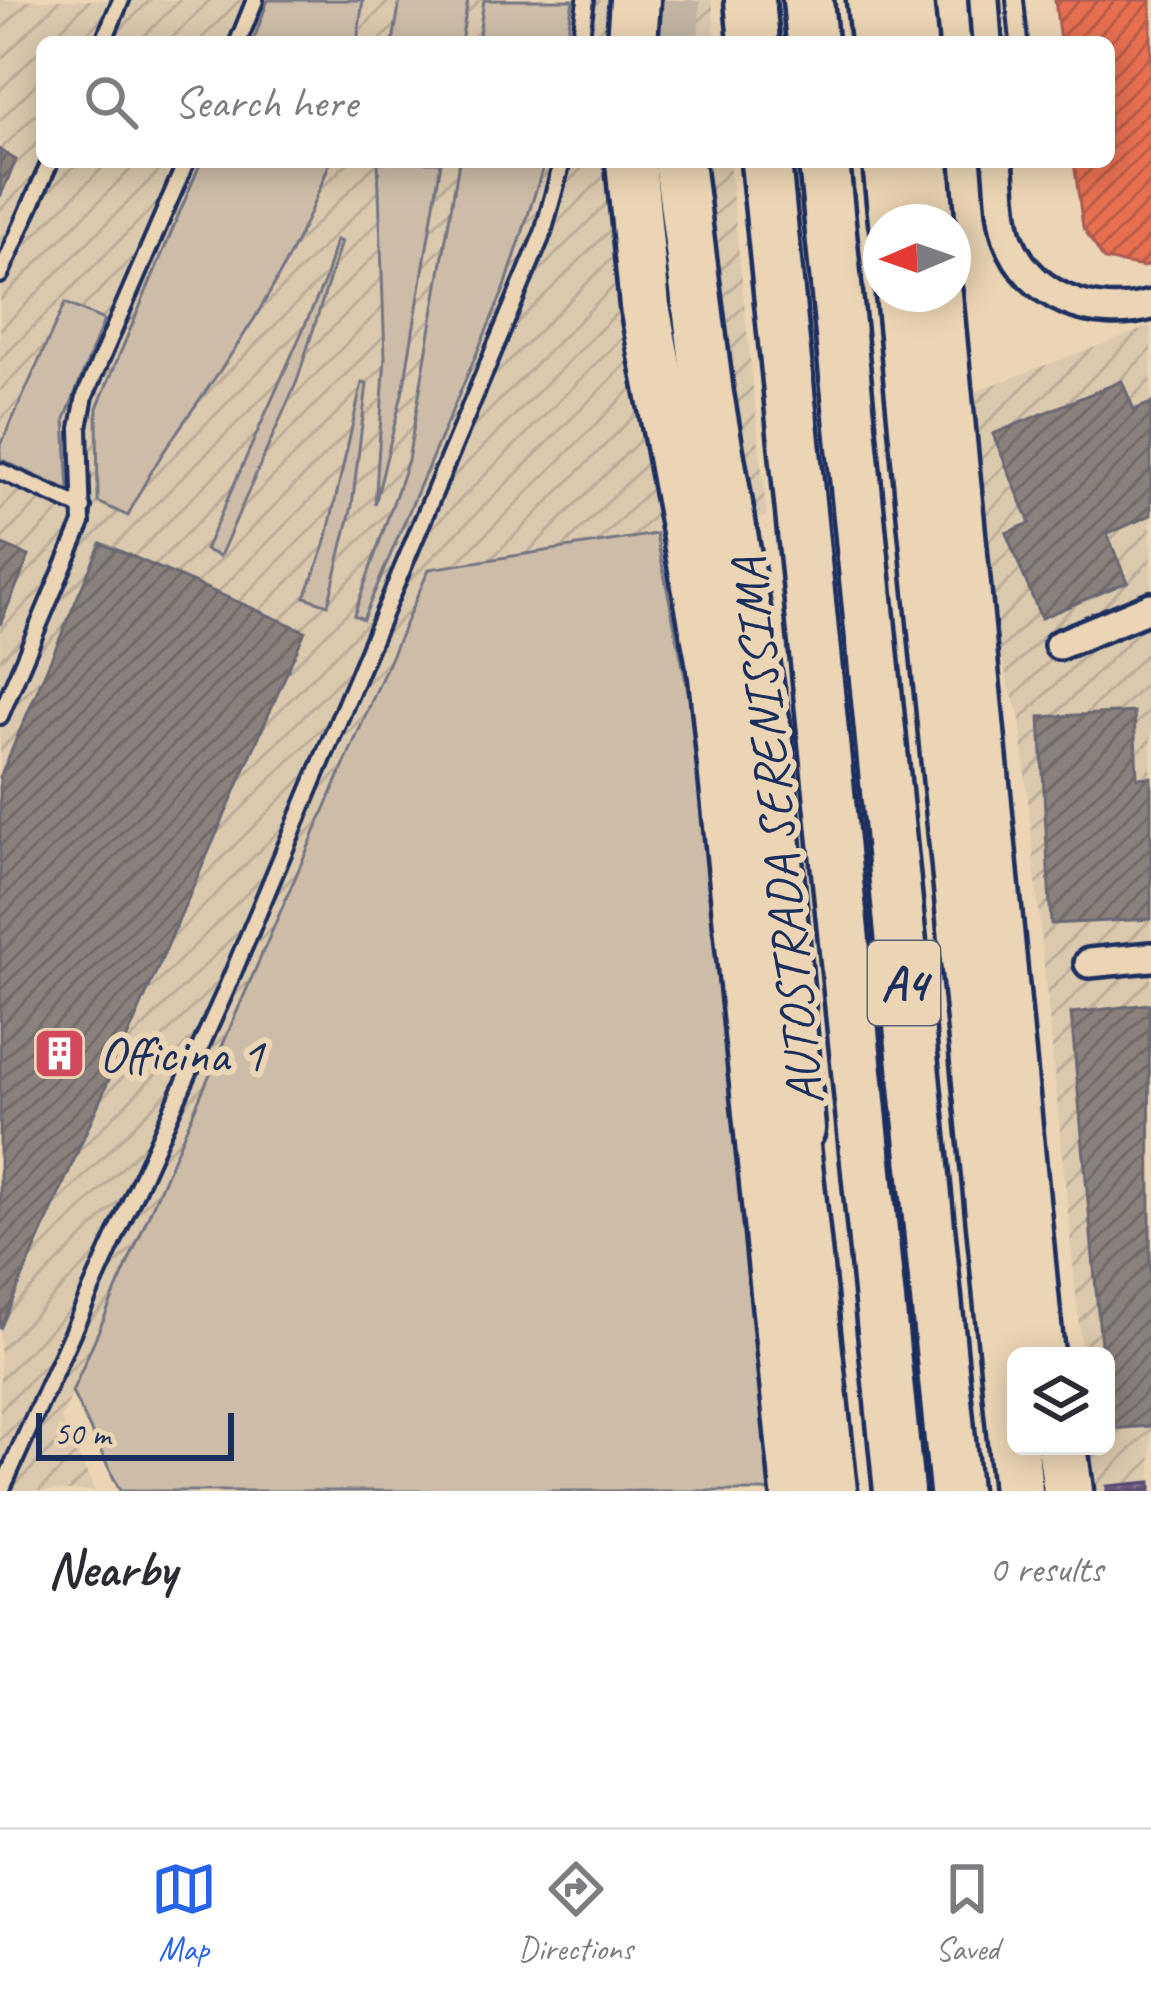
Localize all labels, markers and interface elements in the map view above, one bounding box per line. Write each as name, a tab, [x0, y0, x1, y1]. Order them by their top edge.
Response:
search box	[36, 36, 1115, 168]
icon: search	[78, 69, 144, 135]
text: Search here	[174, 74, 357, 131]
north arrow	[863, 204, 971, 312]
street label: AUTOSTRADA SERENISSIMA	[716, 553, 838, 1108]
road number: A4	[868, 941, 940, 1025]
place label: Officina 1	[99, 1022, 267, 1086]
building icon: Officina 1	[32, 1025, 88, 1081]
map controls	[1007, 1347, 1115, 1455]
button: layers	[1007, 1347, 1115, 1455]
scale bar	[36, 1407, 234, 1460]
text: 50 m	[54, 1413, 110, 1455]
text: Nearby	[48, 1537, 176, 1601]
text: 0 results	[989, 1545, 1103, 1594]
tab: Map	[151, 1856, 217, 1970]
tab: Directions	[518, 1856, 633, 1970]
tab: Saved	[934, 1856, 1000, 1970]

